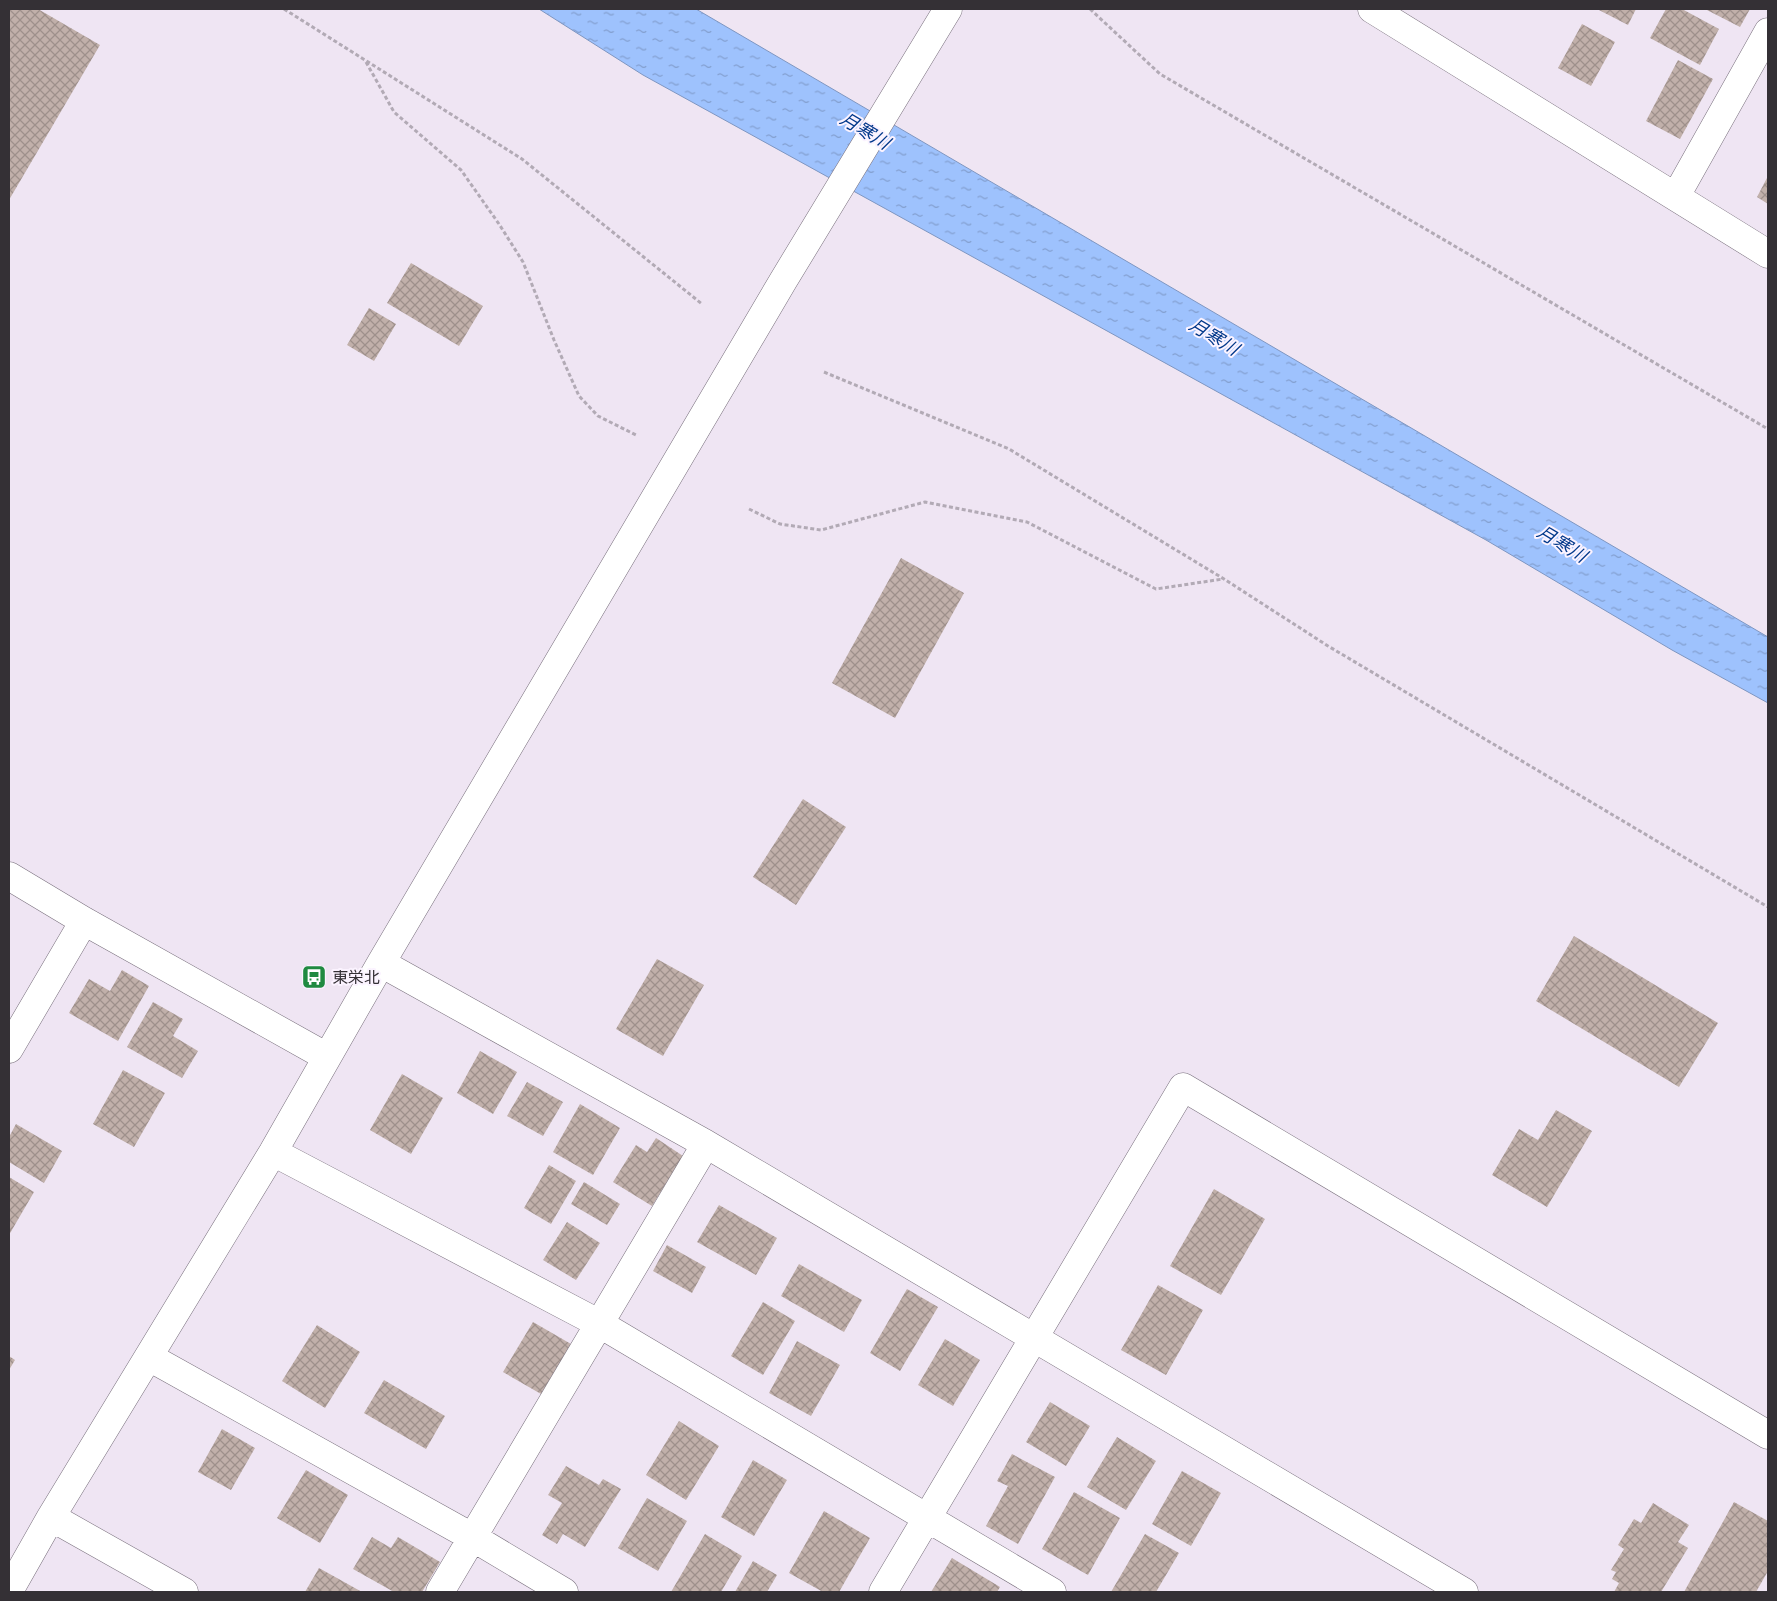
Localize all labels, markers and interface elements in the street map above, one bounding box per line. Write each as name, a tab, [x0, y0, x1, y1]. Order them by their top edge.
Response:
water label: 月寒川	[837, 107, 896, 155]
water label: 月寒川	[1186, 313, 1245, 361]
water label: 月寒川	[1534, 520, 1593, 568]
bus stop icon: 東栄北	[301, 964, 327, 990]
place label: 東栄北	[332, 967, 380, 986]

